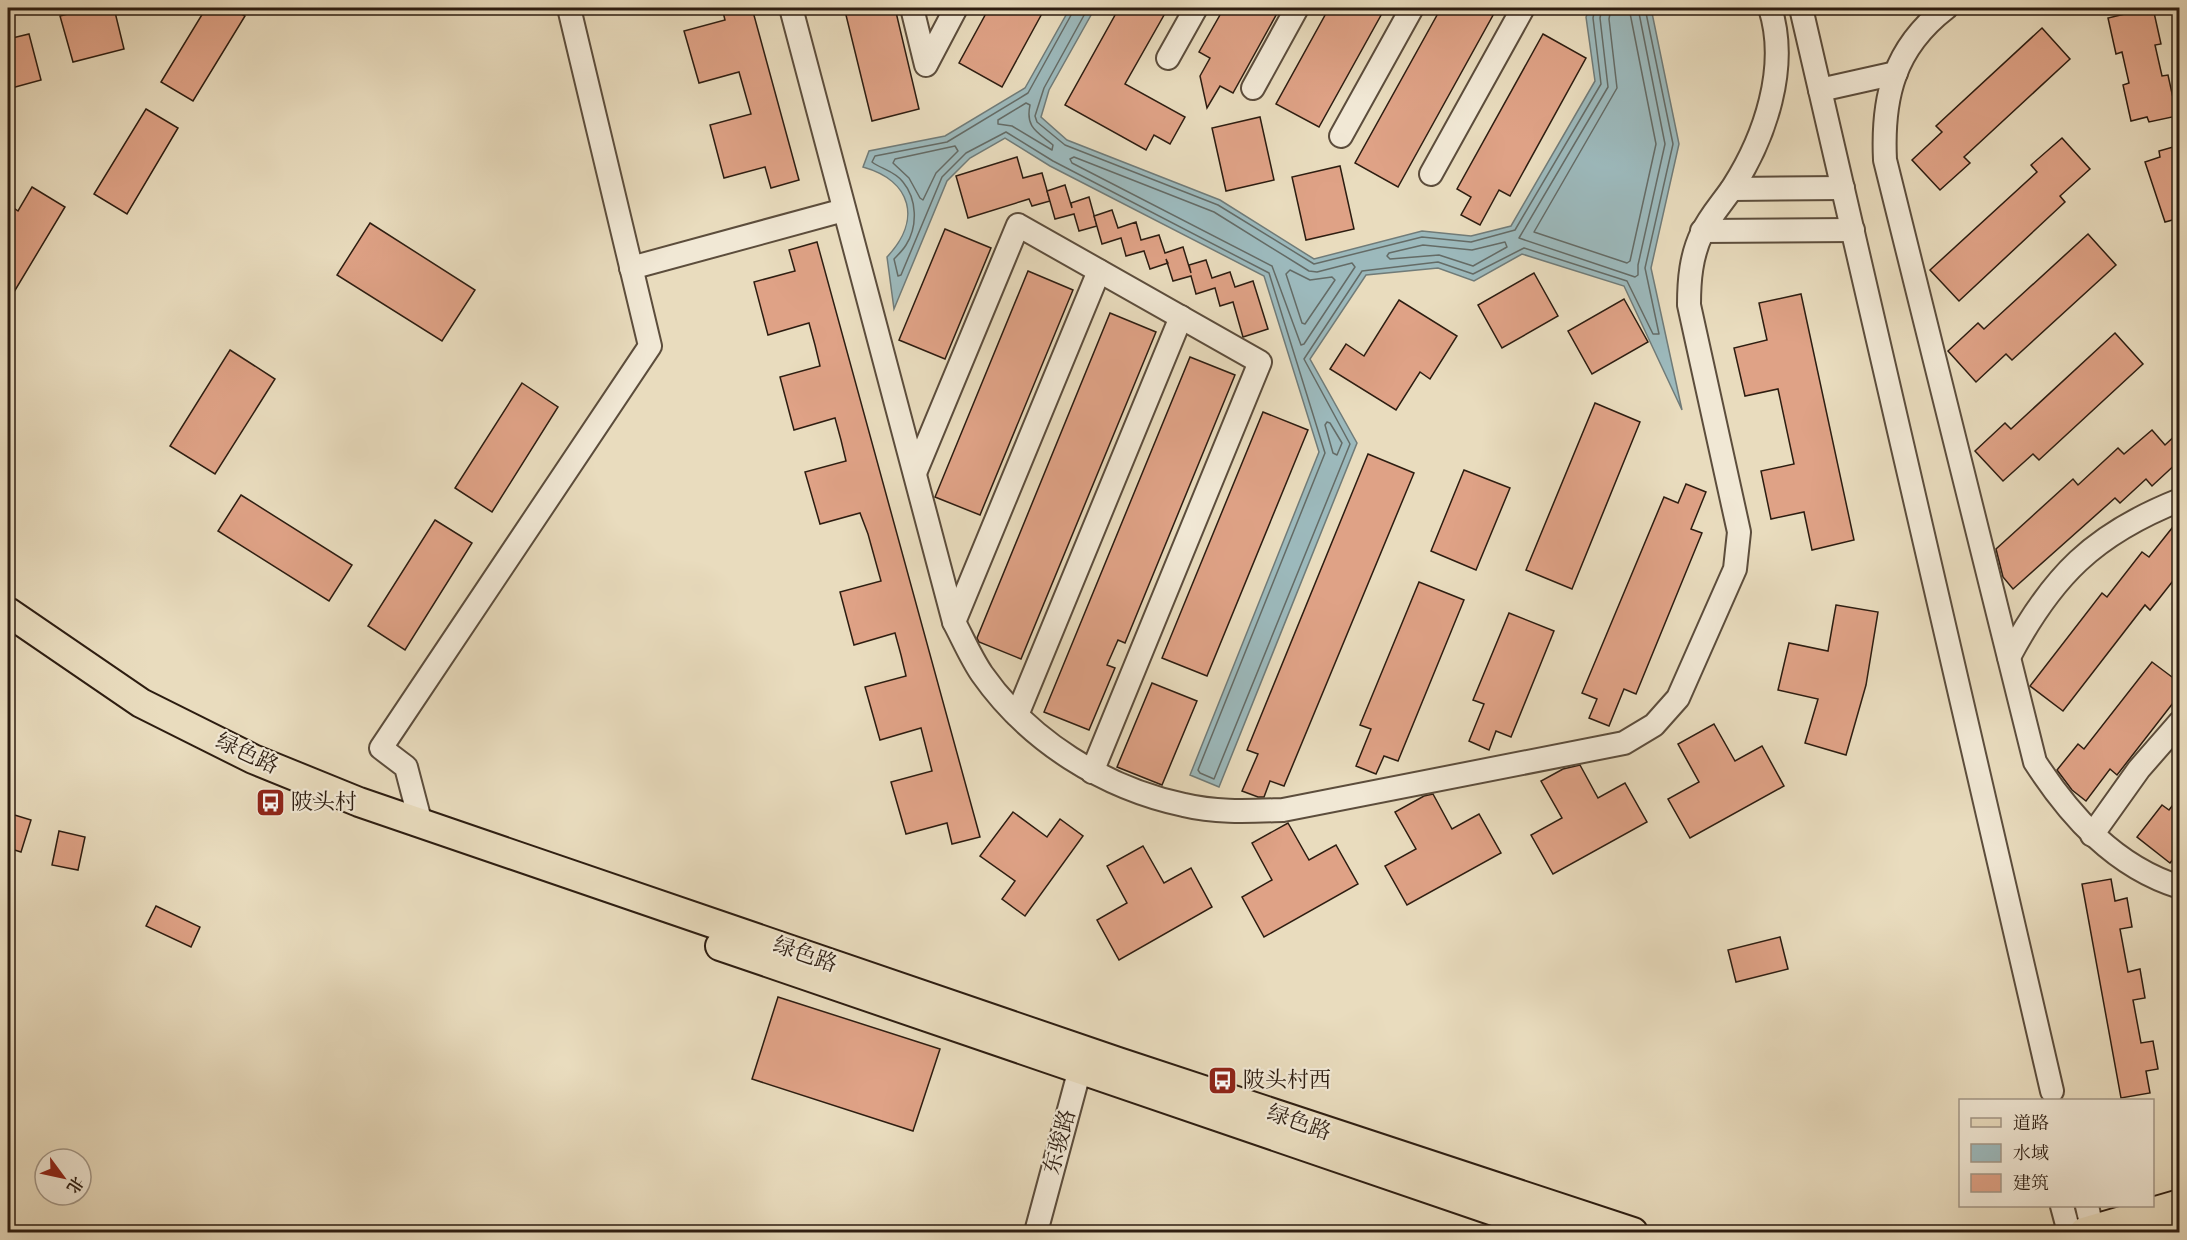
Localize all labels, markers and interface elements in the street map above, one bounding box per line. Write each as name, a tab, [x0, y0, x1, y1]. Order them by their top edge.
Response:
street label: 绿色路	[211, 728, 283, 780]
bus stop icon: 陂头村	[254, 786, 286, 818]
place label: 陂头村	[291, 789, 357, 816]
street label: 绿色路	[769, 931, 841, 979]
bus stop icon: 陂头村西	[1206, 1064, 1238, 1096]
place label: 陂头村西	[1243, 1067, 1331, 1094]
street label: 绿色路	[1263, 1099, 1335, 1147]
legend	[1959, 1099, 2154, 1207]
street label: 东骏路	[1038, 1107, 1082, 1177]
text: 道路	[2013, 1112, 2049, 1135]
text: 水域	[2013, 1142, 2049, 1165]
north arrow	[33, 1147, 93, 1207]
text: 北	[62, 1172, 87, 1197]
text: 建筑	[2013, 1172, 2049, 1195]

